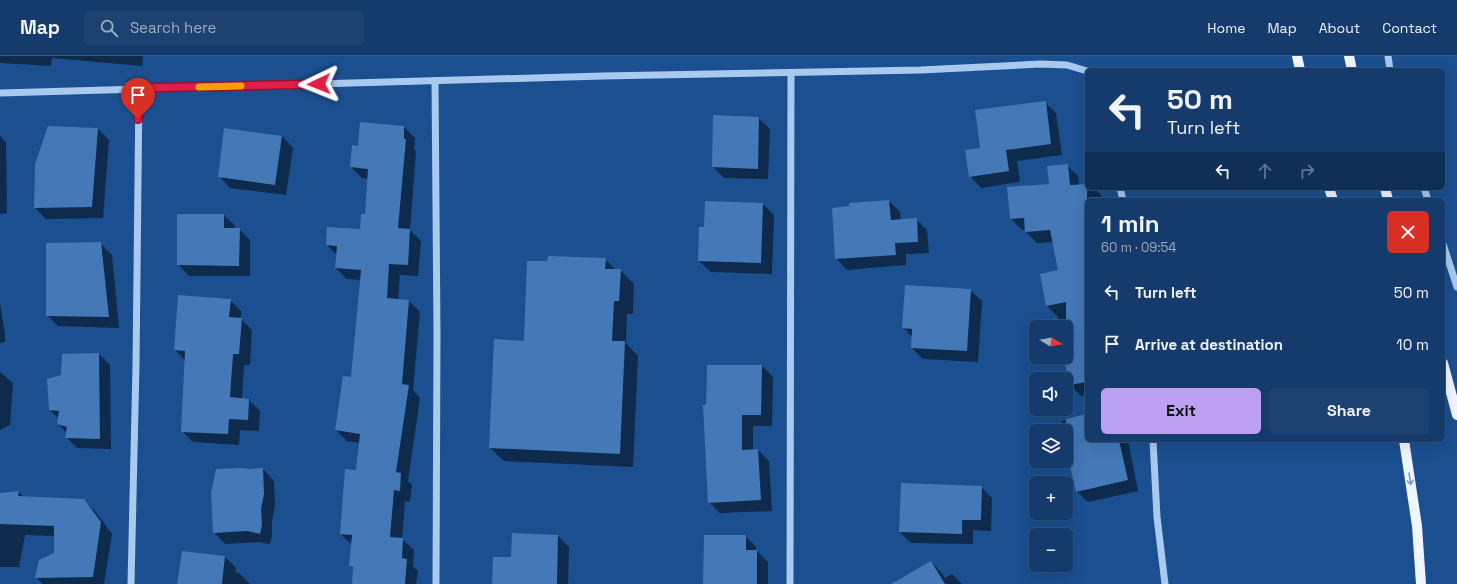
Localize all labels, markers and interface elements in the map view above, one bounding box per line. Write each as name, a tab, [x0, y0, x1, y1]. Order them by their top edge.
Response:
search box	[84, 10, 364, 46]
text: Map	[20, 15, 60, 40]
icon: search	[98, 17, 120, 39]
text: Search here	[130, 18, 216, 37]
text: Home	[1207, 19, 1245, 37]
text: Map	[1267, 19, 1297, 37]
text: About	[1319, 19, 1360, 37]
text: Contact	[1382, 19, 1437, 37]
position arrow	[298, 63, 340, 105]
pin	[121, 78, 155, 119]
text: 50 m	[1167, 81, 1233, 117]
icon: arrive	[127, 84, 149, 106]
icon: left	[1101, 84, 1153, 136]
text: Turn left	[1167, 116, 1240, 139]
icon: left	[1212, 160, 1234, 182]
icon: ahead	[1254, 160, 1276, 182]
icon: right	[1296, 160, 1318, 182]
text: 1 min	[1101, 208, 1160, 239]
button: close	[1387, 211, 1429, 253]
text: 60 m · 09:54	[1101, 239, 1176, 256]
icon: left	[1101, 281, 1123, 303]
text: Turn left	[1135, 283, 1197, 302]
text: 50 m	[1394, 283, 1429, 302]
north arrow	[1029, 320, 1073, 364]
map controls	[1029, 320, 1073, 572]
icon: arrive	[1101, 333, 1123, 355]
text: Arrive at destination	[1135, 335, 1283, 354]
text: 10 m	[1396, 335, 1429, 354]
button: sound	[1029, 372, 1073, 416]
button: Exit	[1101, 388, 1261, 434]
button: Share	[1269, 388, 1429, 434]
button: layers	[1029, 424, 1073, 468]
one-way arrow	[1406, 472, 1414, 485]
button: +	[1029, 476, 1073, 520]
button: −	[1029, 528, 1073, 572]

